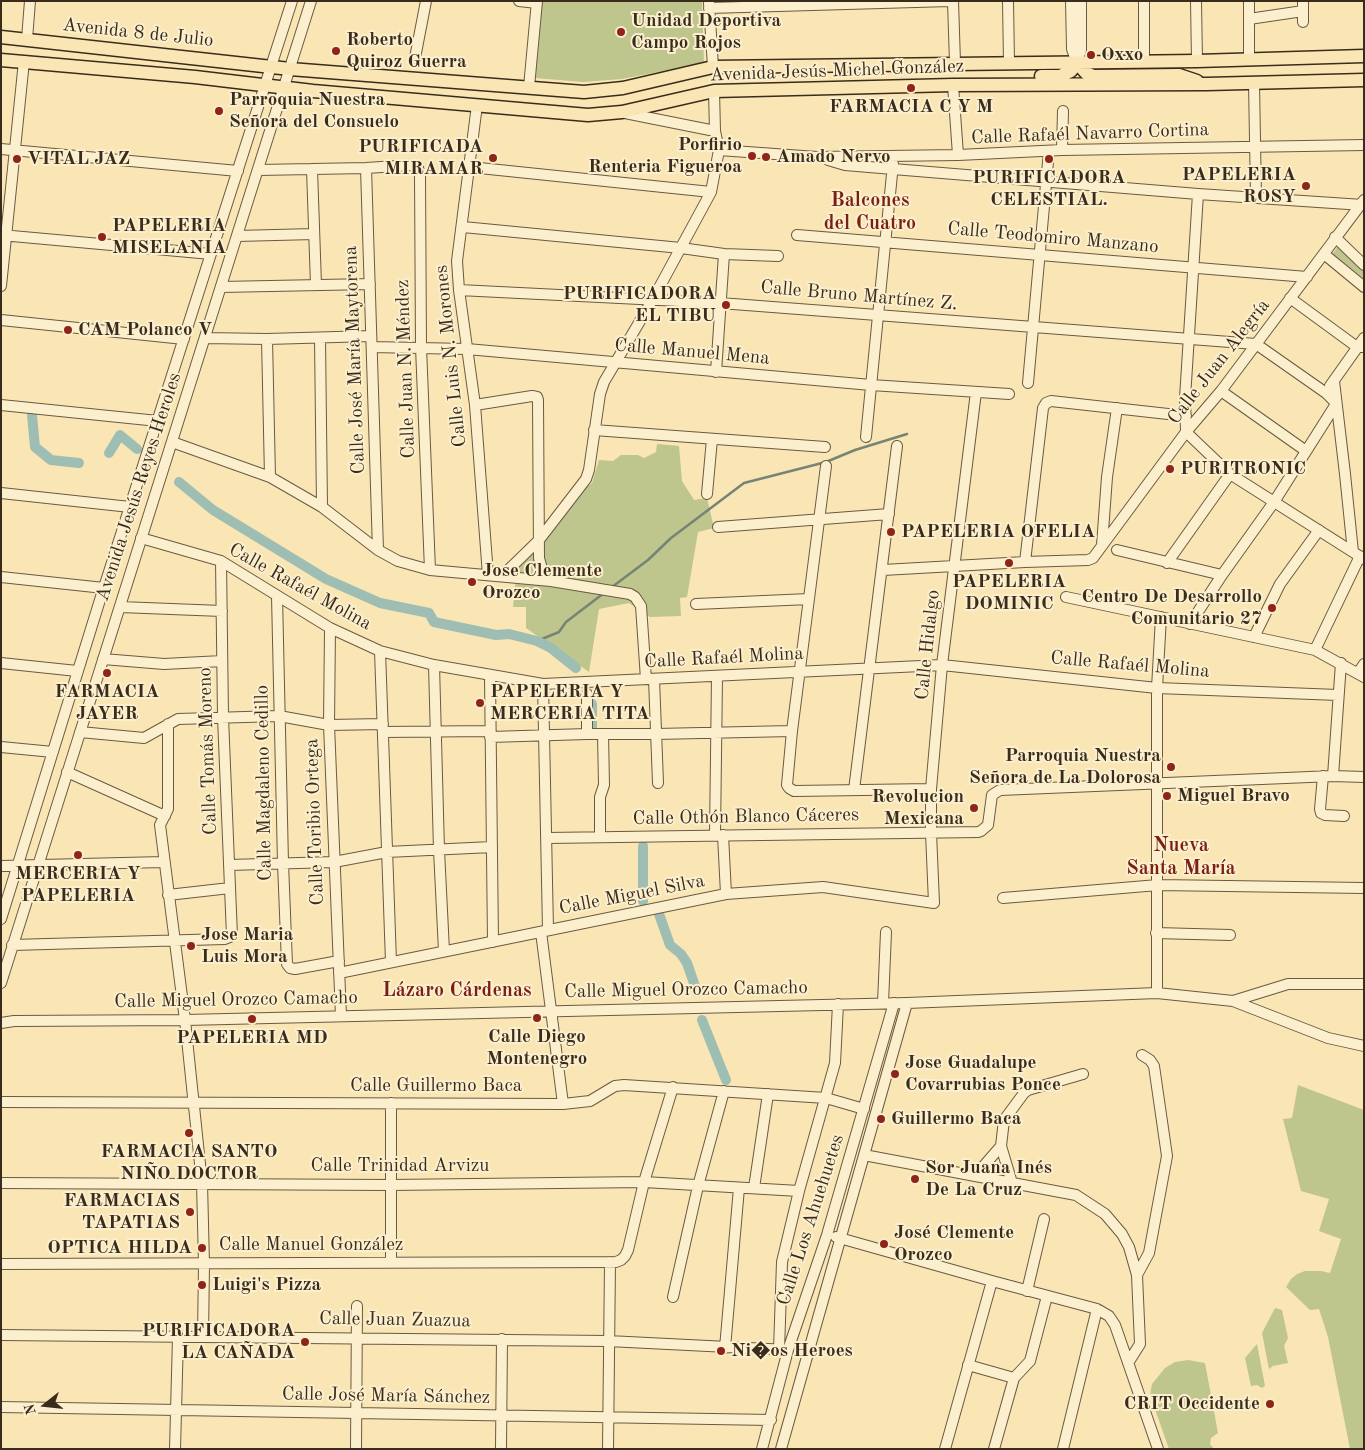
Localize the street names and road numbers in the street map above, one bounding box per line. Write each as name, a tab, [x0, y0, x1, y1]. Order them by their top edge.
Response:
street label: Avenida 8 de Julio	[61, 14, 215, 52]
street label: Avenida Jesús Michel González	[709, 55, 965, 87]
street label: Calle Rafaél Navarro Cortina	[971, 118, 1209, 150]
street label: Calle Teodomiro Manzano	[946, 217, 1160, 259]
street label: Calle José María Maytorena	[340, 245, 370, 475]
street label: Calle Luis N. Morones	[430, 264, 472, 448]
street label: Calle Bruno Martínez Z.	[760, 276, 958, 316]
street label: Calle Juan N. Méndez	[391, 279, 421, 459]
street label: Calle Juan Alegría	[1163, 295, 1275, 429]
street label: Calle Manuel Mena	[613, 334, 771, 370]
street label: Avenida Jesús Reyes Heroles	[91, 370, 187, 604]
street label: Calle Rafaél Molina	[225, 538, 375, 636]
street label: Calle Hidalgo	[911, 589, 945, 701]
street label: Calle Rafaél Molina	[644, 642, 804, 674]
street label: Calle Rafaél Molina	[1050, 647, 1210, 683]
street label: Calle Tomás Moreno	[194, 667, 222, 835]
street label: Calle Magdaleno Cedillo	[251, 685, 277, 881]
street label: Calle Toribio Ortega	[301, 738, 329, 906]
street label: Calle Othón Blanco Cáceres	[633, 804, 859, 830]
street label: Calle Miguel Silva	[557, 870, 707, 920]
street label: Calle Miguel Orozco Camacho	[564, 976, 808, 1004]
street label: Calle Miguel Orozco Camacho	[114, 986, 358, 1014]
street label: Calle Guillermo Baca	[350, 1075, 522, 1097]
street label: Calle Los Ahuehuetes	[773, 1131, 849, 1309]
street label: Calle Trinidad Arvizu	[311, 1155, 489, 1177]
street label: Calle Manuel González	[219, 1234, 403, 1256]
street label: Calle Juan Zuazua	[319, 1307, 471, 1333]
street label: Calle José María Sánchez	[282, 1383, 490, 1409]

